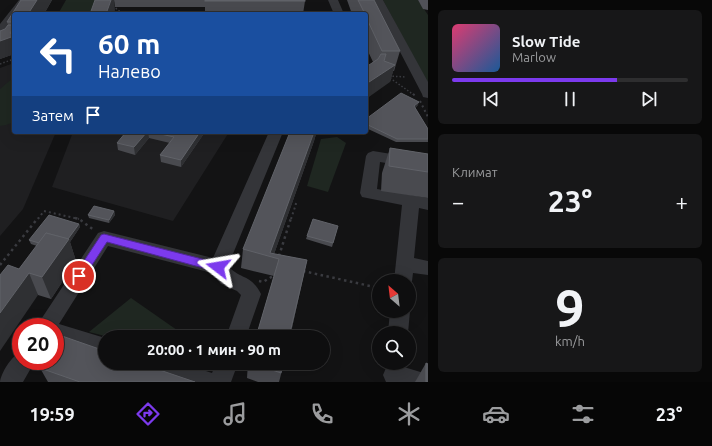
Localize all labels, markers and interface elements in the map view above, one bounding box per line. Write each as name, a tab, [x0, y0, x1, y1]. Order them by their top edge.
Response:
icon: left	[32, 28, 84, 80]
text: 60 m	[98, 28, 160, 59]
text: Slow Tide	[512, 33, 580, 50]
text: Marlow	[512, 50, 556, 64]
text: Налево	[98, 61, 161, 81]
icon: previous	[480, 88, 502, 110]
icon: pause	[559, 88, 581, 110]
icon: next	[638, 88, 660, 110]
icon: arrive	[82, 104, 104, 126]
text: Затем	[32, 107, 74, 124]
text: Климат	[452, 165, 497, 179]
text: 23°	[548, 184, 592, 218]
text: −	[452, 189, 464, 214]
text: +	[676, 189, 688, 214]
position arrow	[197, 246, 239, 288]
pin	[62, 259, 96, 293]
icon: arrive	[68, 265, 90, 287]
north arrow	[372, 274, 416, 318]
map controls	[372, 274, 416, 370]
text: 9	[555, 279, 585, 337]
speed limit sign: 20	[12, 318, 64, 370]
button: search	[372, 326, 416, 370]
text: km/h	[555, 334, 585, 348]
text: 20:00 · 1 мин · 90 m	[147, 341, 281, 358]
icon: directions	[134, 400, 162, 428]
icon: music	[221, 400, 249, 428]
icon: phone	[308, 400, 336, 428]
icon: climate	[395, 400, 423, 428]
icon: car	[482, 400, 510, 428]
icon: filters	[569, 400, 597, 428]
text: 19:59	[30, 404, 75, 424]
text: 23°	[656, 404, 682, 424]

